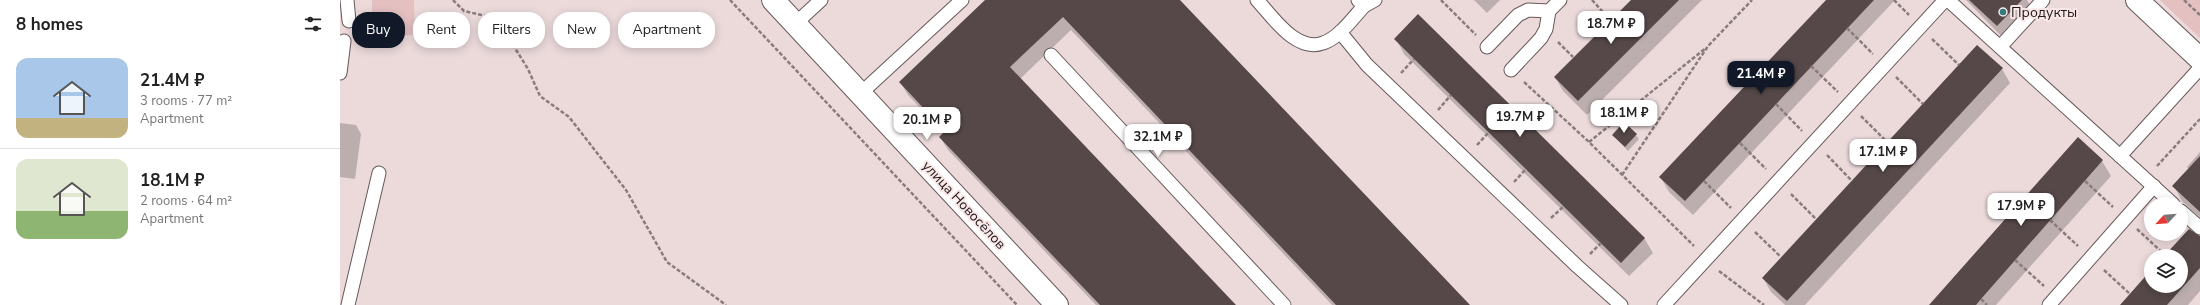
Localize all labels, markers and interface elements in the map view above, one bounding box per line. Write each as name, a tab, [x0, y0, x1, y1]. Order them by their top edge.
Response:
place label: Продукты	[2011, 3, 2077, 22]
marker: Продукты	[1998, 7, 2008, 17]
pin: 18.7M ₽	[1574, 11, 1648, 45]
chip: Buy	[352, 12, 405, 48]
chip: Rent	[413, 12, 470, 48]
chip: Filters	[478, 12, 545, 48]
chip: New	[553, 12, 610, 48]
chip: Apartment	[618, 12, 715, 48]
text: 8 homes	[16, 13, 83, 36]
icon: filters	[302, 13, 324, 35]
text: 18.7M ₽	[1586, 15, 1636, 33]
pin: 21.4M ₽	[1724, 61, 1798, 95]
text: 21.4M ₽	[1736, 65, 1786, 83]
text: 21.4M ₽	[140, 69, 204, 92]
icon: home	[48, 74, 96, 122]
text: 3 rooms · 77 m²	[140, 92, 232, 110]
pin: 18.1M ₽	[1587, 100, 1661, 134]
pin: 19.7M ₽	[1483, 104, 1557, 138]
text: 18.1M ₽	[1599, 104, 1649, 122]
pin: 20.1M ₽	[890, 107, 964, 141]
text: 19.7M ₽	[1495, 108, 1545, 126]
text: Apartment	[140, 110, 203, 128]
text: 20.1M ₽	[902, 111, 952, 129]
pin: 32.1M ₽	[1121, 124, 1195, 158]
text: 32.1M ₽	[1133, 128, 1183, 146]
pin: 17.1M ₽	[1846, 139, 1920, 173]
text: 17.1M ₽	[1858, 143, 1908, 161]
street label: улица Новосёлов	[918, 157, 1010, 254]
text: 18.1M ₽	[140, 169, 204, 192]
icon: home	[48, 175, 96, 223]
text: 2 rooms · 64 m²	[140, 192, 232, 210]
pin: 17.9M ₽	[1984, 193, 2058, 227]
text: 17.9M ₽	[1996, 197, 2046, 215]
north arrow	[2144, 197, 2188, 241]
map controls	[2144, 197, 2188, 293]
text: Apartment	[140, 210, 203, 228]
button: layers	[2144, 249, 2188, 293]

